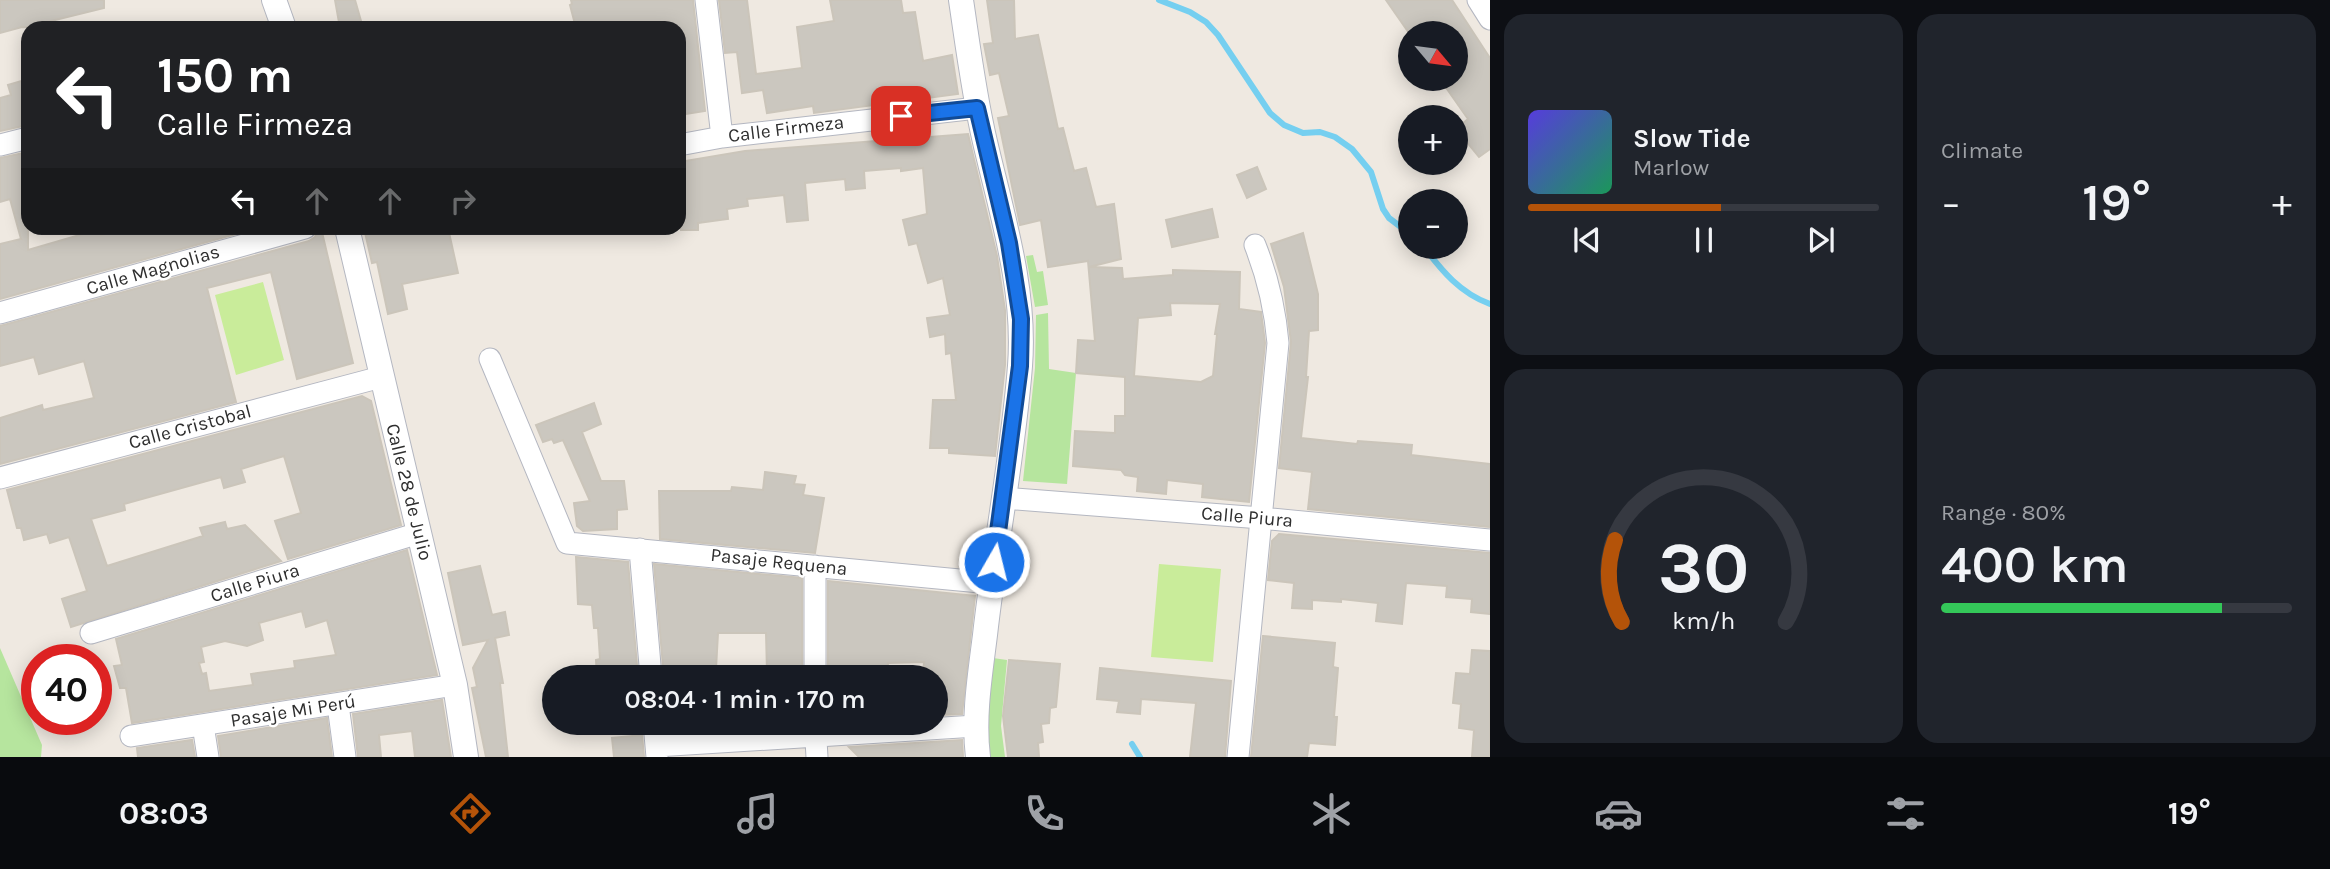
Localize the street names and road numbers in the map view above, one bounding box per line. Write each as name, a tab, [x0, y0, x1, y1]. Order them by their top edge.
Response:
street label: Calle Firmeza	[727, 111, 845, 147]
street label: Calle Magnolias	[84, 240, 222, 300]
street label: Calle Cristobal	[126, 400, 254, 454]
street label: Calle 28 de Julio	[381, 421, 437, 563]
street label: Calle Piura	[1200, 502, 1294, 532]
street label: Pasaje Requena	[710, 544, 848, 580]
street label: Calle Piura	[208, 559, 302, 607]
street label: Pasaje Mi Perú	[229, 690, 357, 732]

